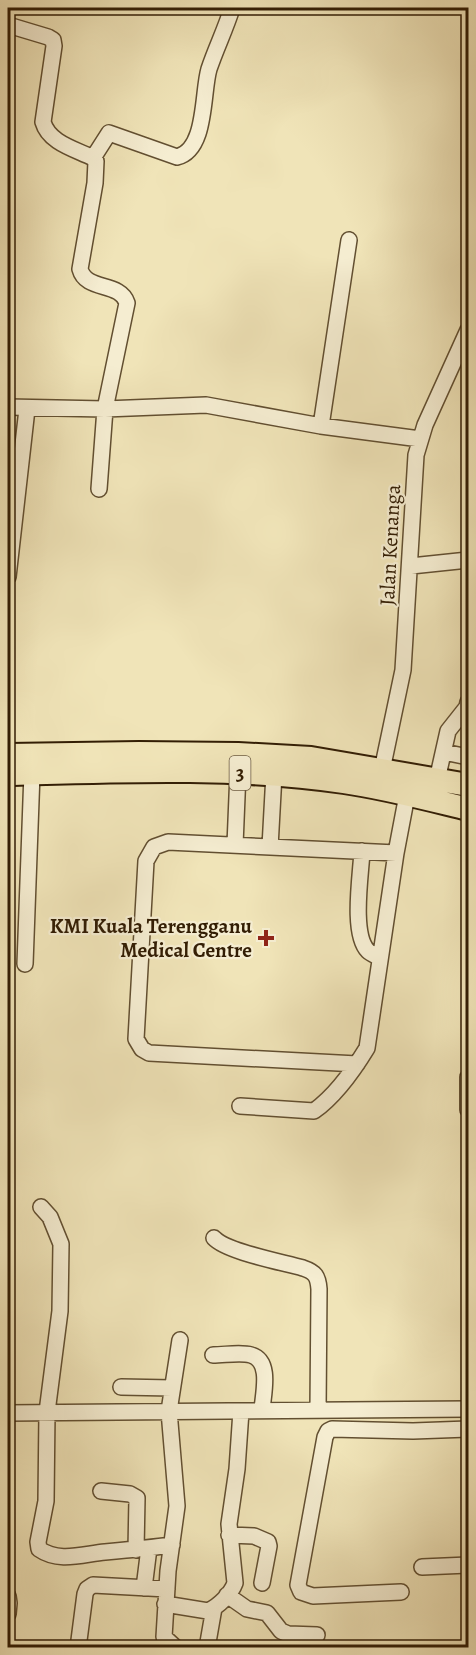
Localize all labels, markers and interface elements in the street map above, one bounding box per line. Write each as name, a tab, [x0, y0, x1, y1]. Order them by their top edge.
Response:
street label: Jalan Kenanga	[373, 483, 407, 606]
road number: 3	[230, 756, 250, 790]
place label: KMI Kuala Terengganu Medical Centre	[50, 912, 253, 964]
marker: KMI Kuala Terengganu Medical Centre	[257, 929, 275, 947]

